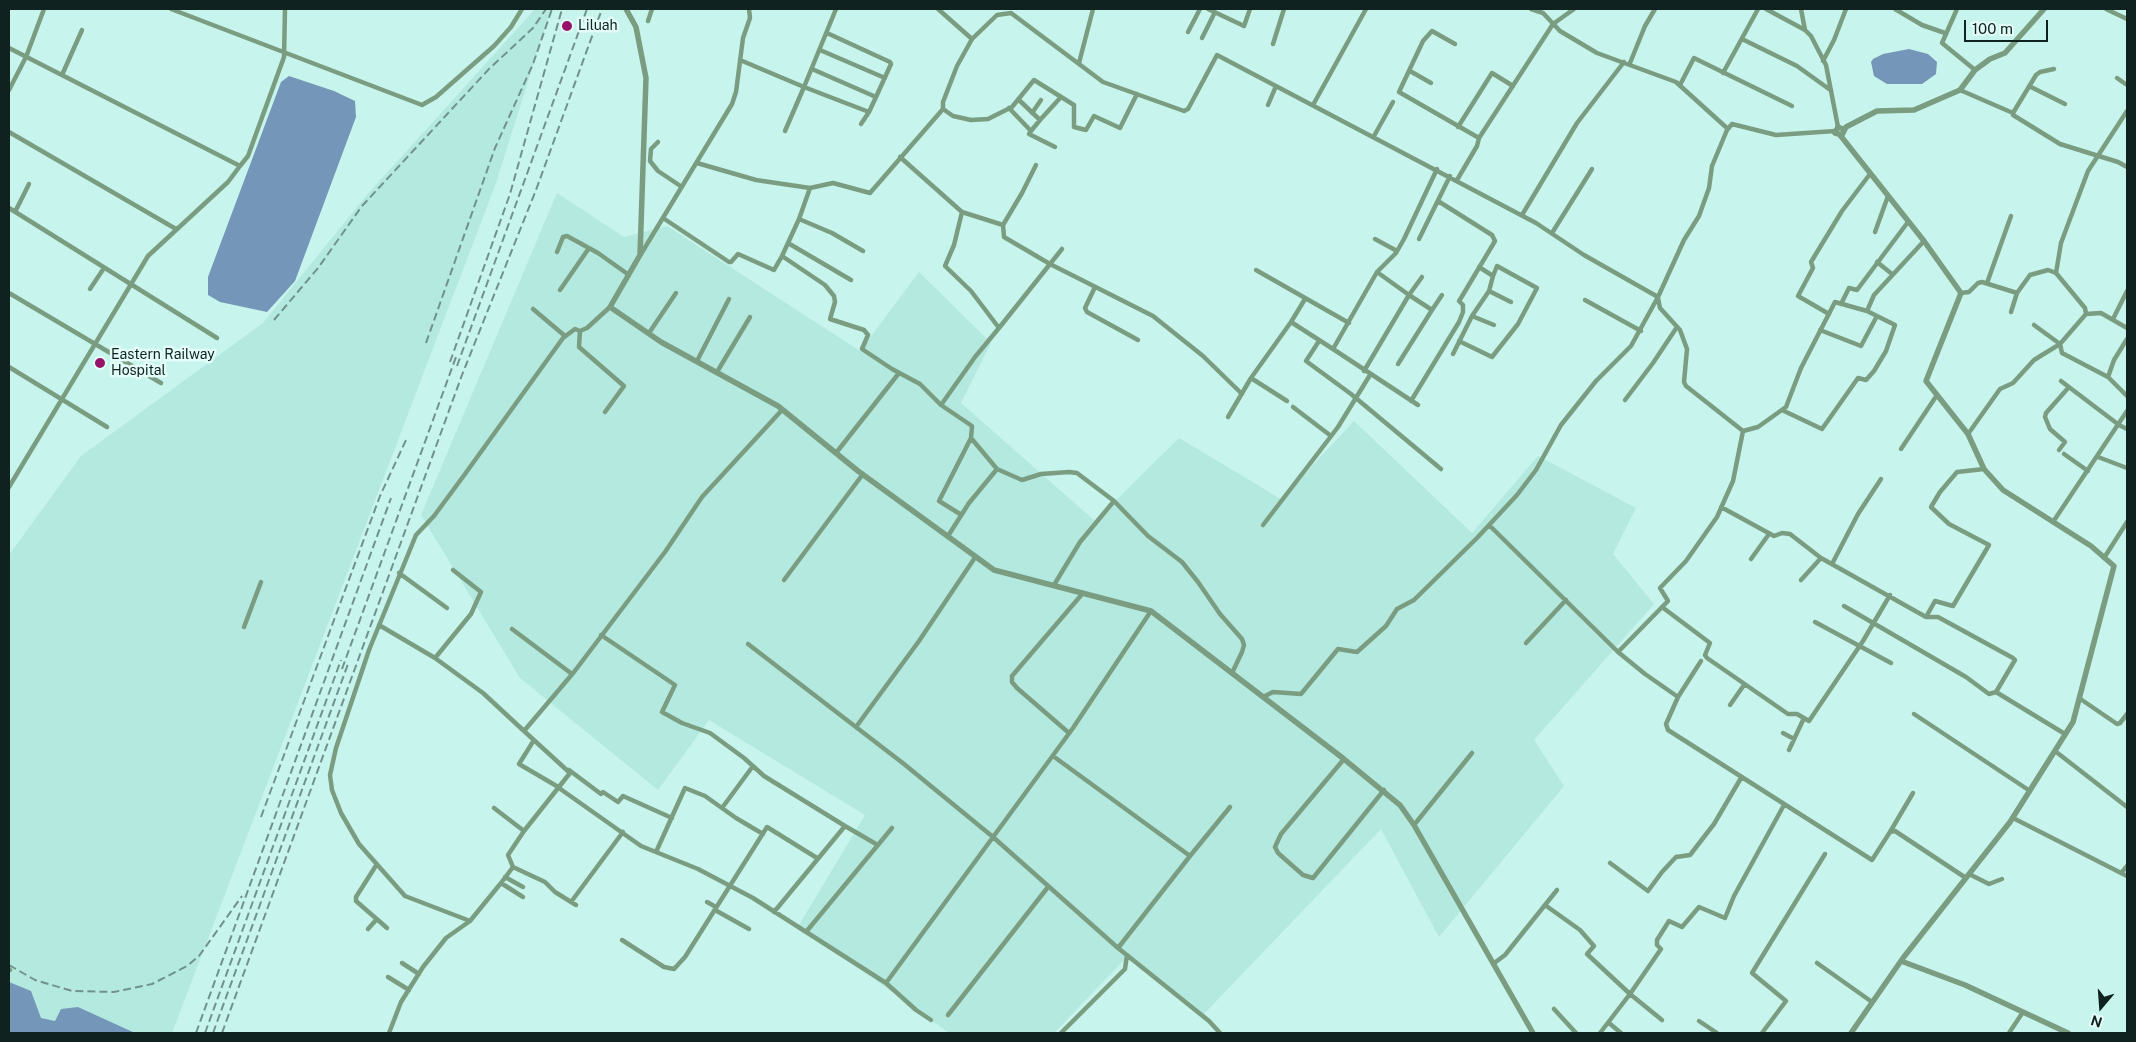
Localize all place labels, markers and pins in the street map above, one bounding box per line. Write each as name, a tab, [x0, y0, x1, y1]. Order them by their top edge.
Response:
place label: Liluah	[578, 18, 618, 34]
marker: Liluah	[560, 19, 574, 33]
place label: Eastern Railway Hospital	[111, 347, 215, 380]
marker: Eastern Railway Hospital	[93, 356, 107, 370]

